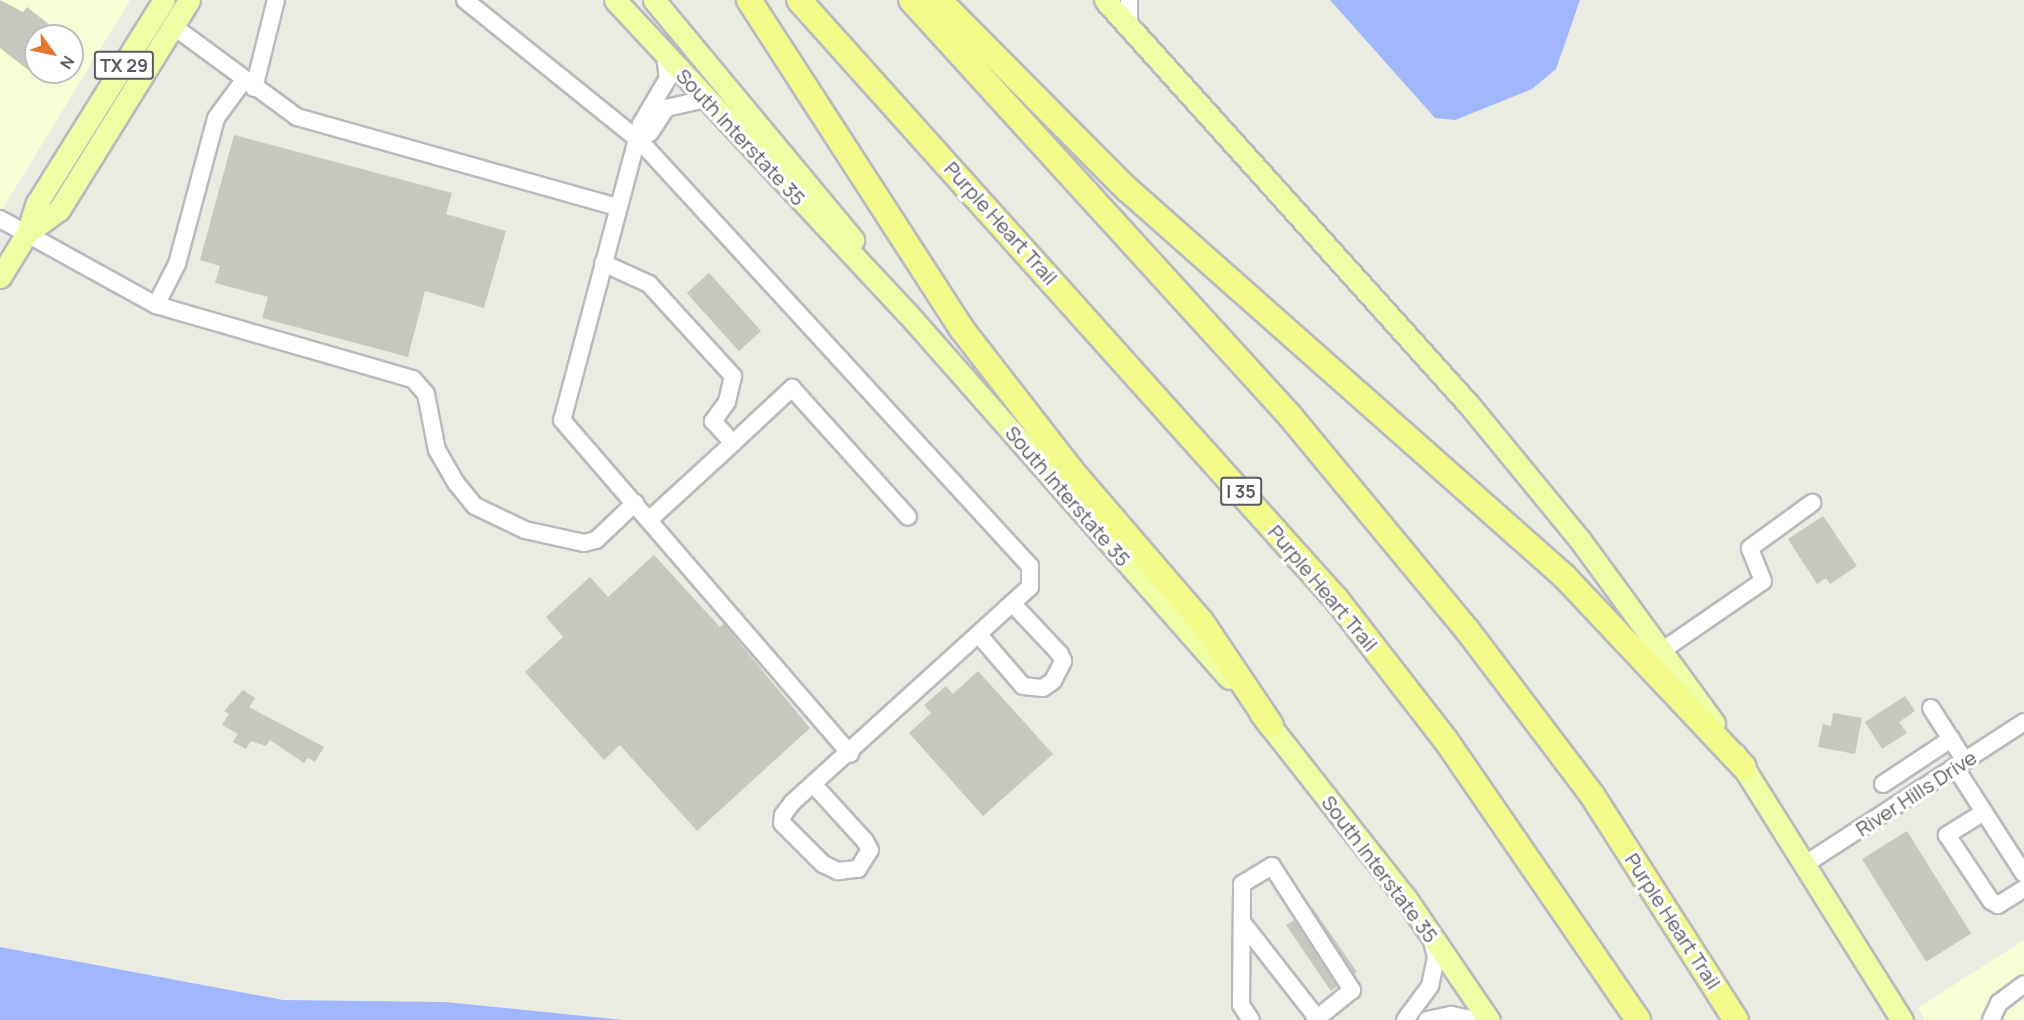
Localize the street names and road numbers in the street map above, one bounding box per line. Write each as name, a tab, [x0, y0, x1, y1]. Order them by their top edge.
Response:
road number: TX 29	[92, 50, 156, 80]
street label: South Interstate 35	[671, 64, 811, 210]
street label: Purple Heart Trail	[940, 157, 1062, 289]
street label: South Interstate 35	[1001, 421, 1135, 571]
road number: I 35	[1220, 476, 1262, 506]
street label: Purple Heart Trail	[1263, 520, 1383, 656]
street label: River Hills Drive	[1851, 745, 1981, 841]
street label: South Interstate 35	[1317, 791, 1443, 947]
street label: Purple Heart Trail	[1620, 849, 1726, 993]

